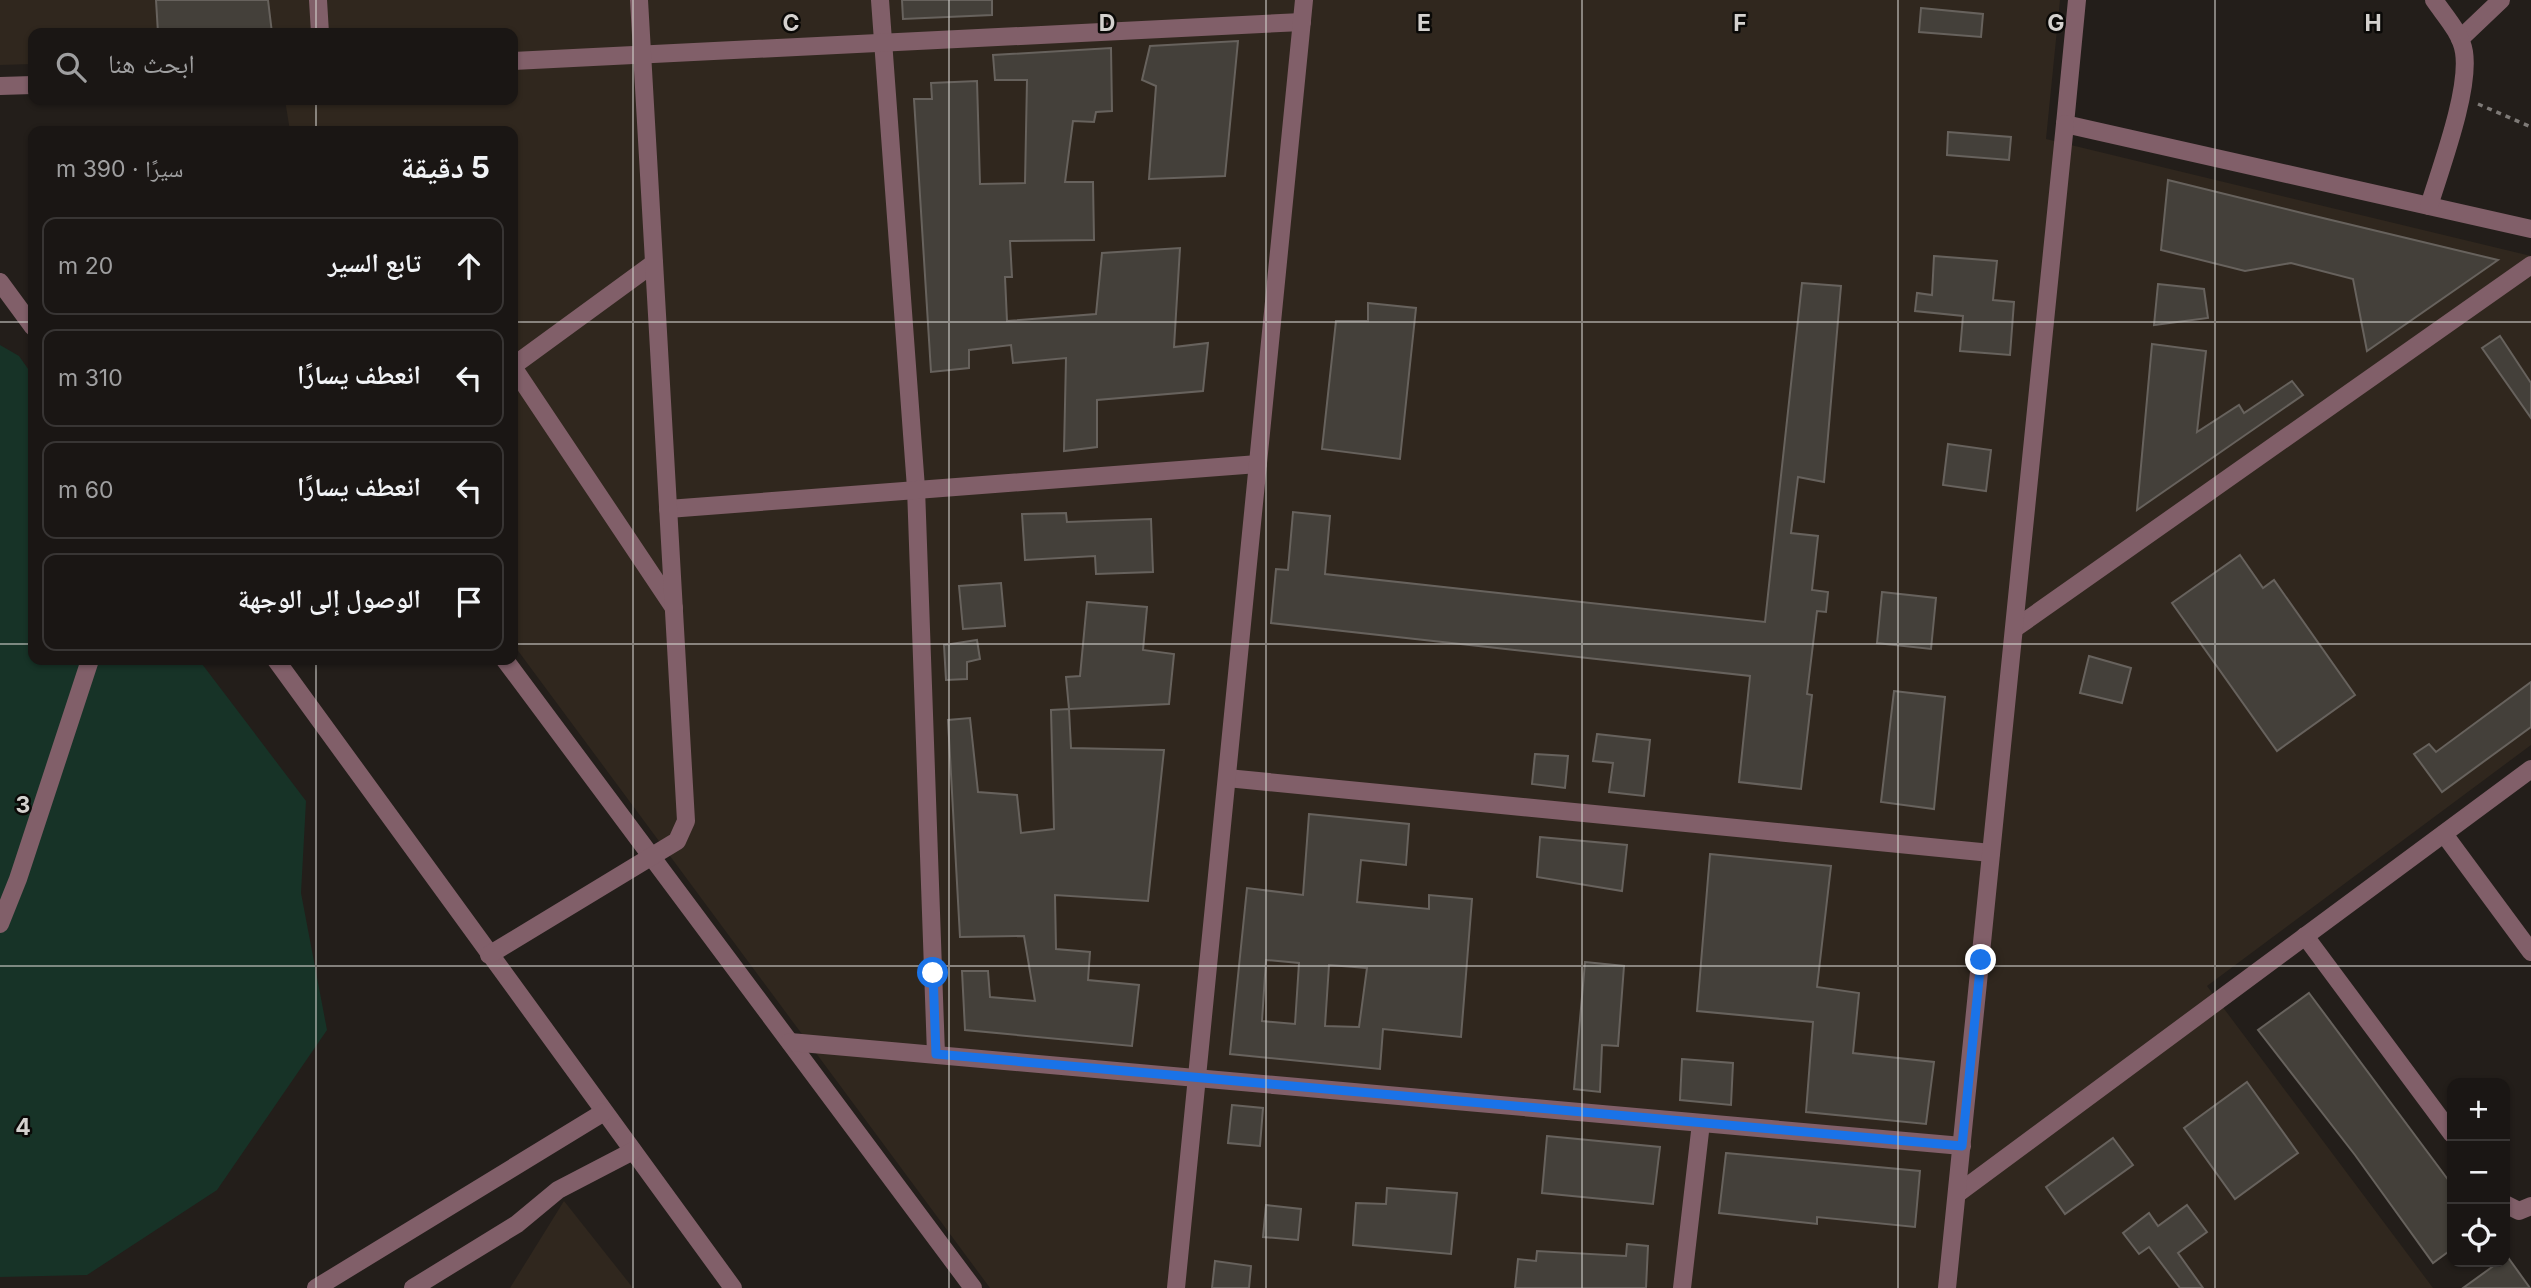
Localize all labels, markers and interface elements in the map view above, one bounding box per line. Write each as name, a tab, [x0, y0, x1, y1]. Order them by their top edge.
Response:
text: C	[782, 9, 800, 37]
text: D	[1099, 9, 1115, 37]
text: E	[1417, 9, 1431, 37]
text: F	[1733, 9, 1747, 37]
text: G	[2047, 9, 2065, 37]
text: H	[2364, 9, 2382, 37]
search box	[28, 28, 518, 105]
icon: search	[52, 48, 90, 86]
text: ابحث هنا	[108, 48, 195, 79]
text: 5 دقيقة	[401, 149, 490, 185]
text: سيرًا · 390 m	[56, 155, 183, 183]
text: تابع السير	[328, 247, 421, 278]
icon: ahead	[450, 247, 488, 285]
text: 20 m	[58, 252, 113, 280]
text: انعطف يسارًا	[297, 359, 421, 390]
icon: left	[450, 359, 488, 397]
text: 310 m	[58, 364, 123, 392]
text: انعطف يسارًا	[297, 471, 421, 502]
icon: left	[450, 471, 488, 509]
text: 60 m	[58, 476, 113, 504]
text: الوصول إلى الوجهة	[238, 583, 421, 614]
icon: arrive	[450, 583, 488, 621]
text: 3	[16, 791, 30, 819]
route end	[1965, 944, 1996, 975]
route start	[917, 957, 948, 988]
map controls	[2447, 1078, 2510, 1267]
button: +	[2447, 1078, 2510, 1141]
text: 4	[15, 1113, 31, 1141]
button: −	[2447, 1141, 2510, 1204]
button: locate	[2447, 1204, 2510, 1267]

